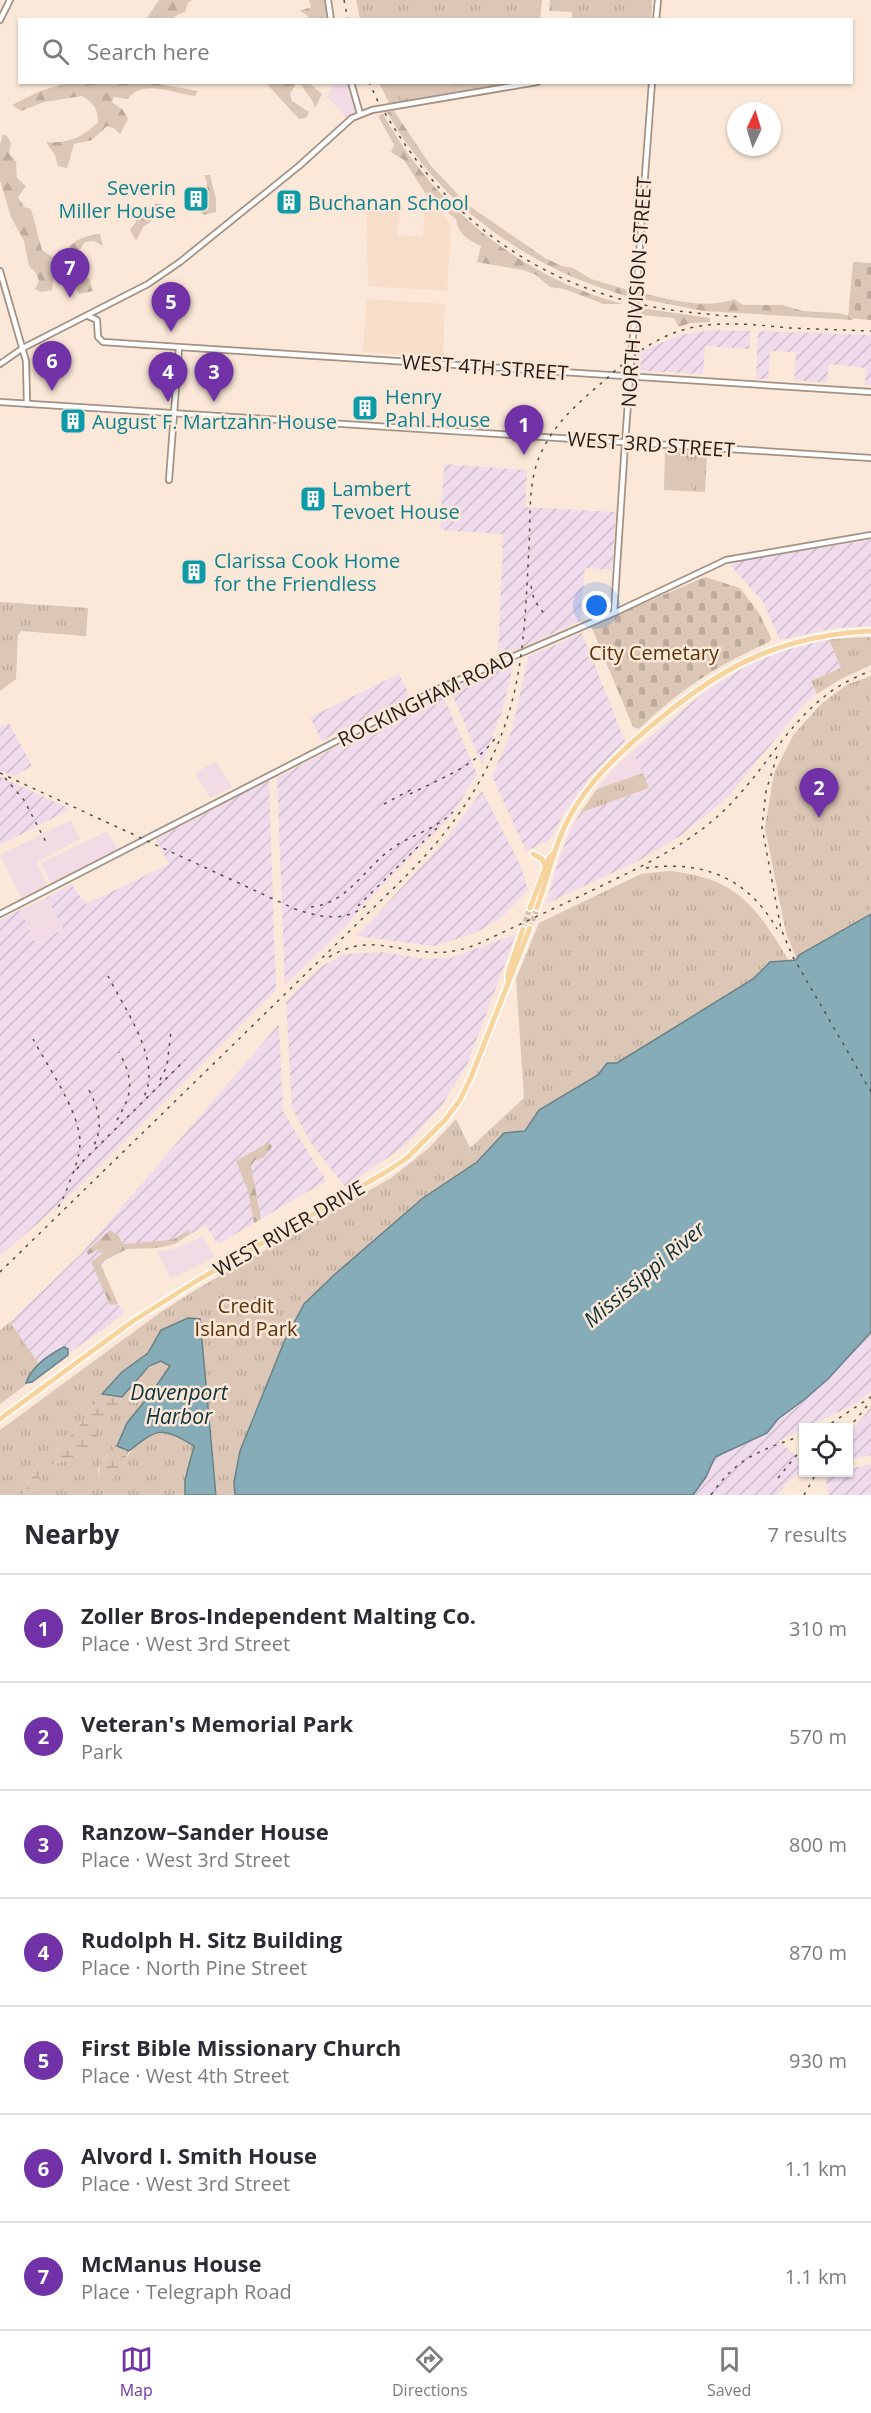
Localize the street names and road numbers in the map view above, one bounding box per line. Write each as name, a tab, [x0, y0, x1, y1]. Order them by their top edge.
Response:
street label: NORTH DIVISION STREET	[614, 176, 658, 408]
street label: WEST 4TH STREET	[401, 348, 569, 386]
street label: WEST 3RD STREET	[566, 425, 736, 463]
street label: ROCKINGHAM ROAD	[333, 643, 519, 753]
street label: WEST RIVER DRIVE	[208, 1174, 370, 1282]

